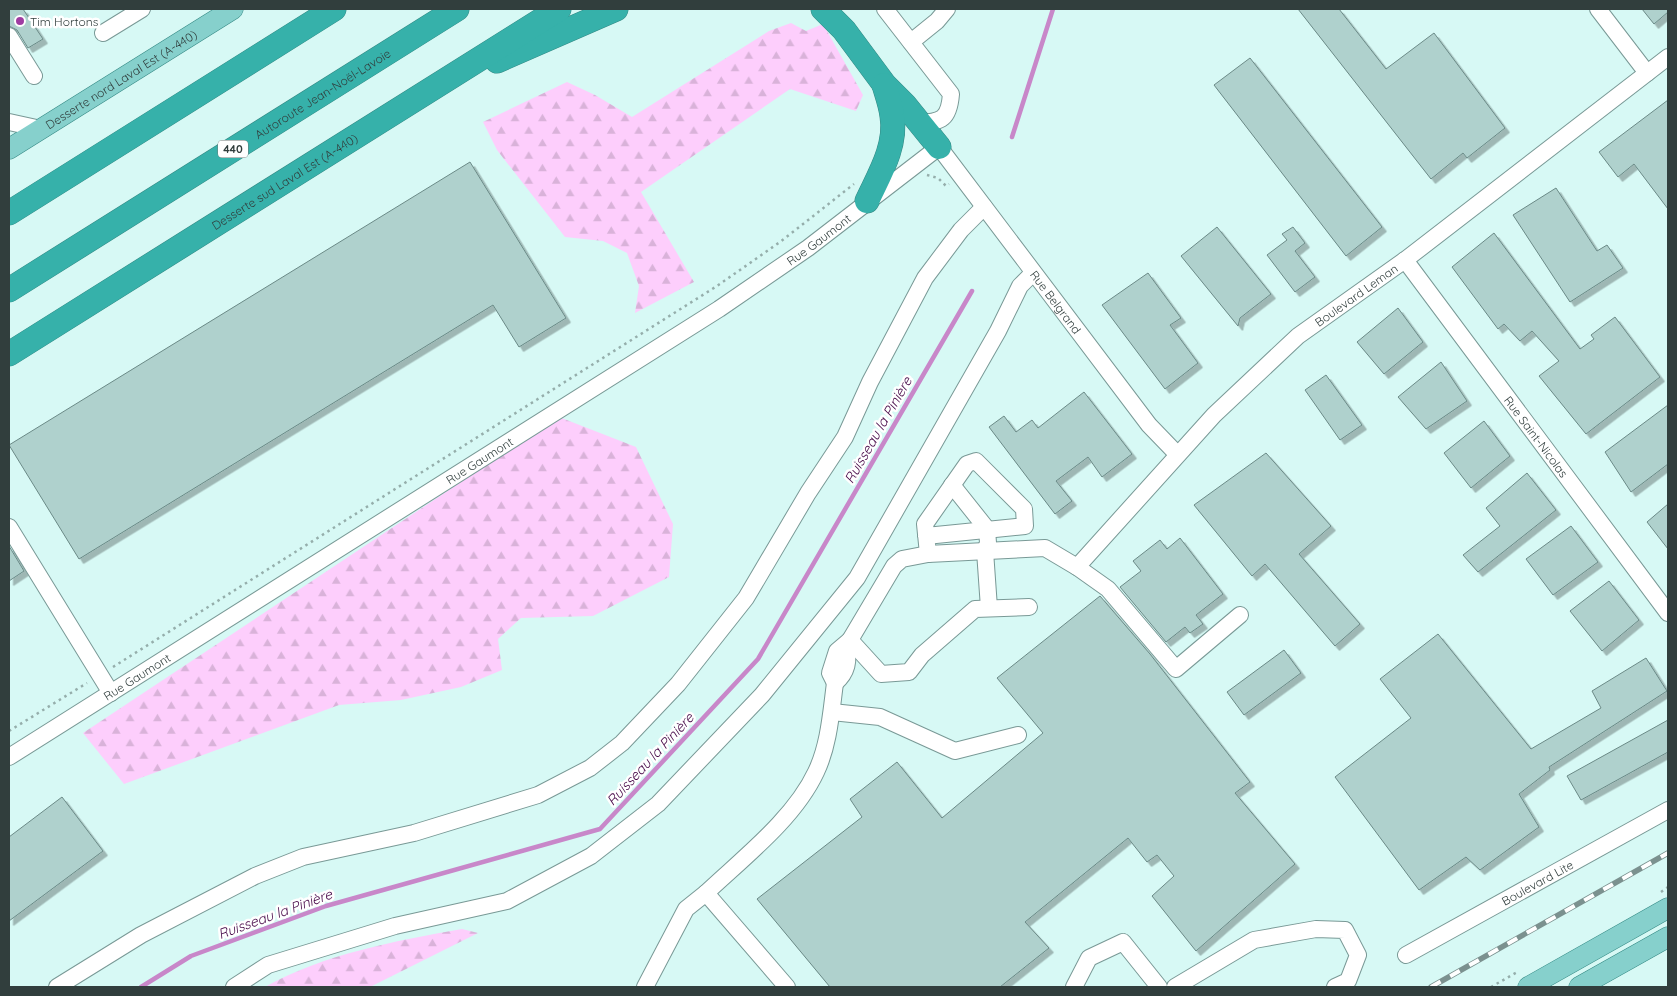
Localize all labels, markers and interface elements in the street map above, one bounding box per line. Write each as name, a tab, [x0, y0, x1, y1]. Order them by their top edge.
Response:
place label: Tim Hortons	[30, 14, 99, 29]
marker: Tim Hortons	[14, 15, 26, 27]
street label: Desserte nord Laval Est (A-440)	[42, 26, 199, 132]
street label: Autoroute Jean-Noël-Lavoie	[252, 45, 393, 142]
street label: Desserte sud Laval Est (A-440)	[209, 130, 360, 233]
road number: 440	[218, 140, 248, 158]
street label: Rue Gaumont	[783, 210, 854, 268]
street label: Boulevard Leman	[1312, 260, 1400, 329]
street label: Rue Belgrand	[1027, 267, 1085, 336]
water label: Ruisseau la Pinière	[840, 372, 916, 487]
street label: Rue Saint-Nicolas	[1501, 393, 1572, 480]
street label: Rue Gaumont	[443, 434, 516, 487]
street label: Rue Gaumont	[100, 650, 173, 703]
water label: Ruisseau la Pinière	[602, 708, 698, 809]
street label: Boulevard Lite	[1499, 856, 1576, 908]
water label: Ruisseau la Pinière	[215, 885, 336, 943]

